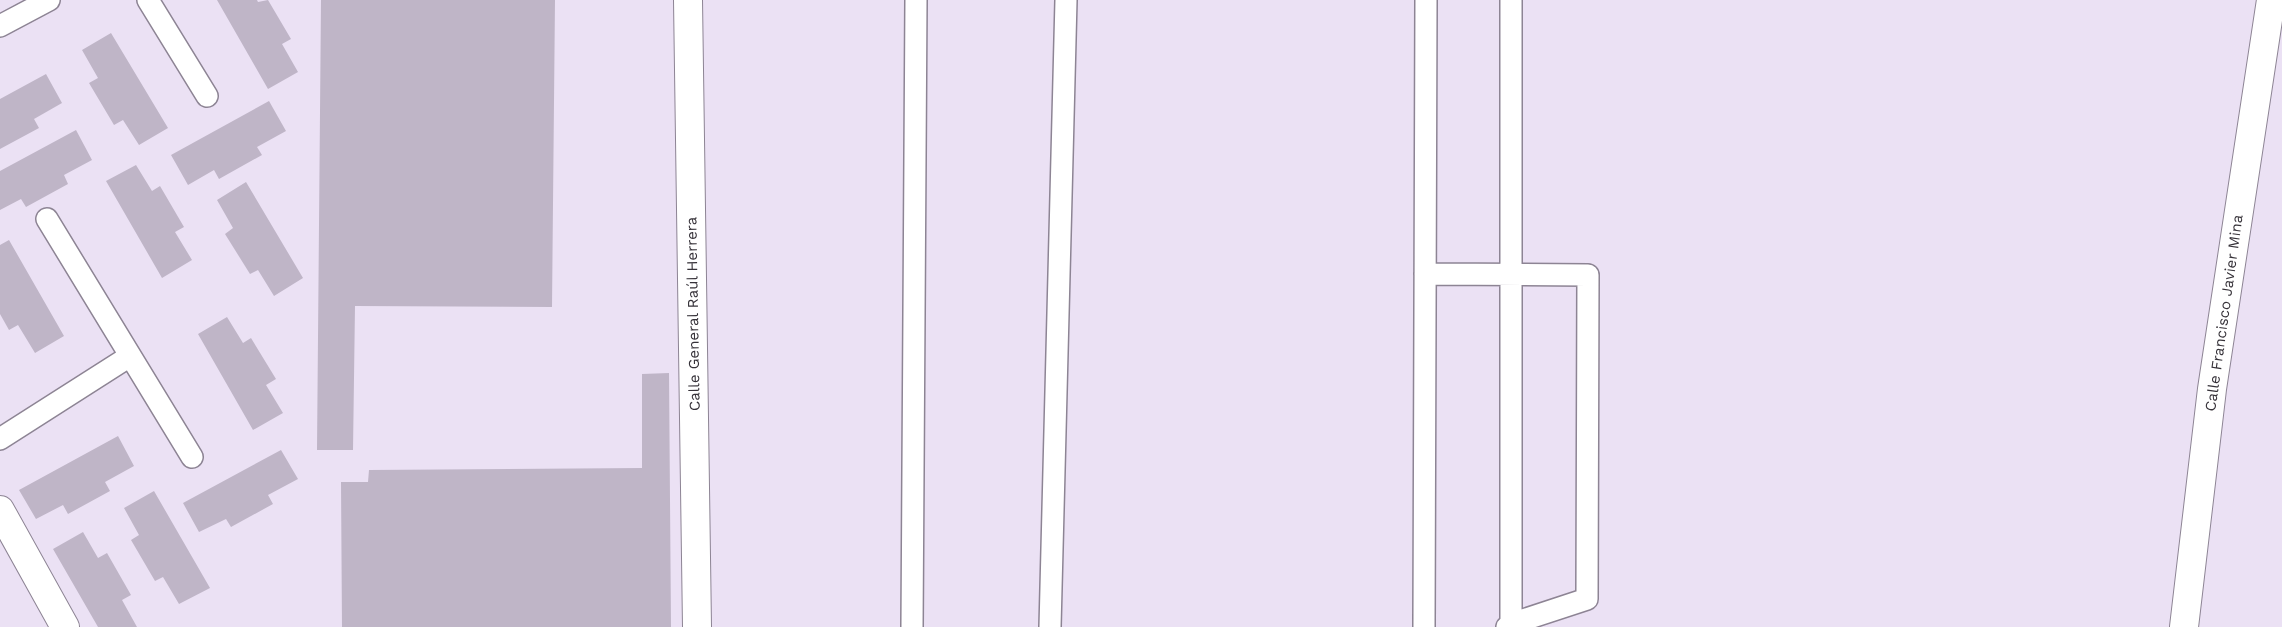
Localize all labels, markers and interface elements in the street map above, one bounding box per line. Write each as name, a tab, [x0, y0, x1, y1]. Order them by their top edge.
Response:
street label: Calle Francisco Javier Mina	[2201, 213, 2247, 413]
street label: Calle General Raúl Herrera	[682, 216, 704, 411]

